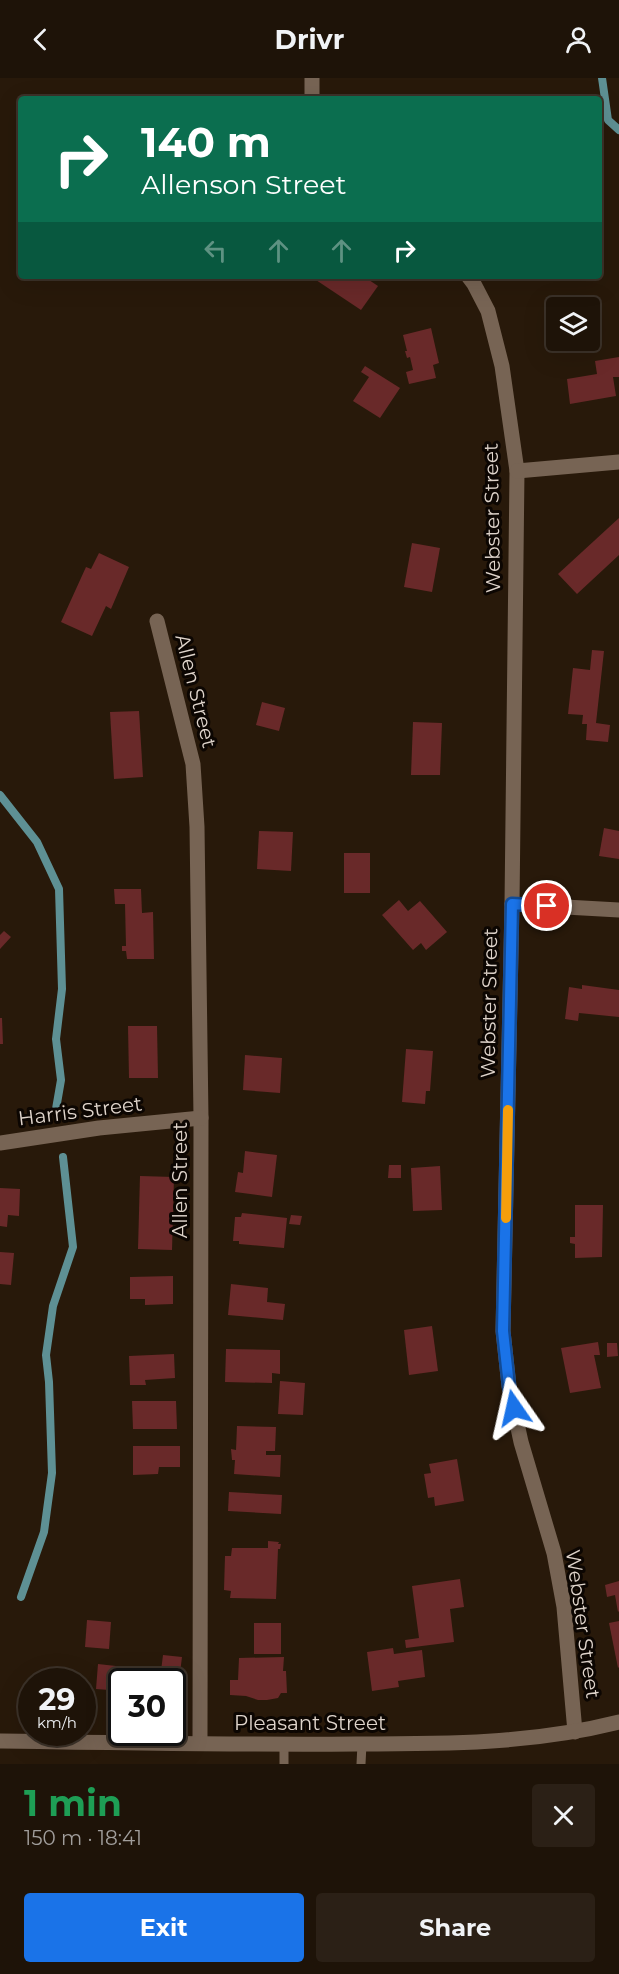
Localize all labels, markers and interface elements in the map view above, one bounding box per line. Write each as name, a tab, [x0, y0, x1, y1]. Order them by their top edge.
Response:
icon: back	[24, 23, 57, 56]
text: Drivr	[275, 23, 344, 56]
icon: person	[562, 23, 595, 56]
text: 140 m	[141, 116, 271, 168]
icon: right	[42, 120, 120, 198]
text: Allenson Street	[141, 168, 347, 201]
icon: left	[199, 234, 232, 267]
icon: ahead	[262, 234, 295, 267]
icon: ahead	[325, 234, 358, 267]
icon: right	[388, 234, 421, 267]
map controls	[546, 297, 600, 351]
button: layers	[546, 297, 600, 351]
street label: Webster Street	[479, 443, 505, 593]
street label: Allen Street	[170, 632, 222, 750]
pin	[521, 880, 572, 931]
icon: arrive	[530, 889, 563, 922]
street label: Webster Street	[476, 928, 502, 1078]
street label: Harris Street	[17, 1091, 143, 1131]
street label: Allen Street	[168, 1122, 192, 1238]
position arrow	[482, 1376, 546, 1440]
street label: Webster Street	[561, 1548, 605, 1700]
speed limit sign: 30	[108, 1668, 186, 1746]
text: 29	[39, 1681, 75, 1718]
street label: Pleasant Street	[234, 1711, 386, 1735]
text: km/h	[37, 1713, 77, 1732]
text: 1 min	[24, 1781, 122, 1825]
button: close	[532, 1784, 595, 1847]
text: 150 m · 18:41	[24, 1826, 142, 1850]
button: Exit	[24, 1893, 304, 1962]
button: Share	[316, 1893, 595, 1962]

